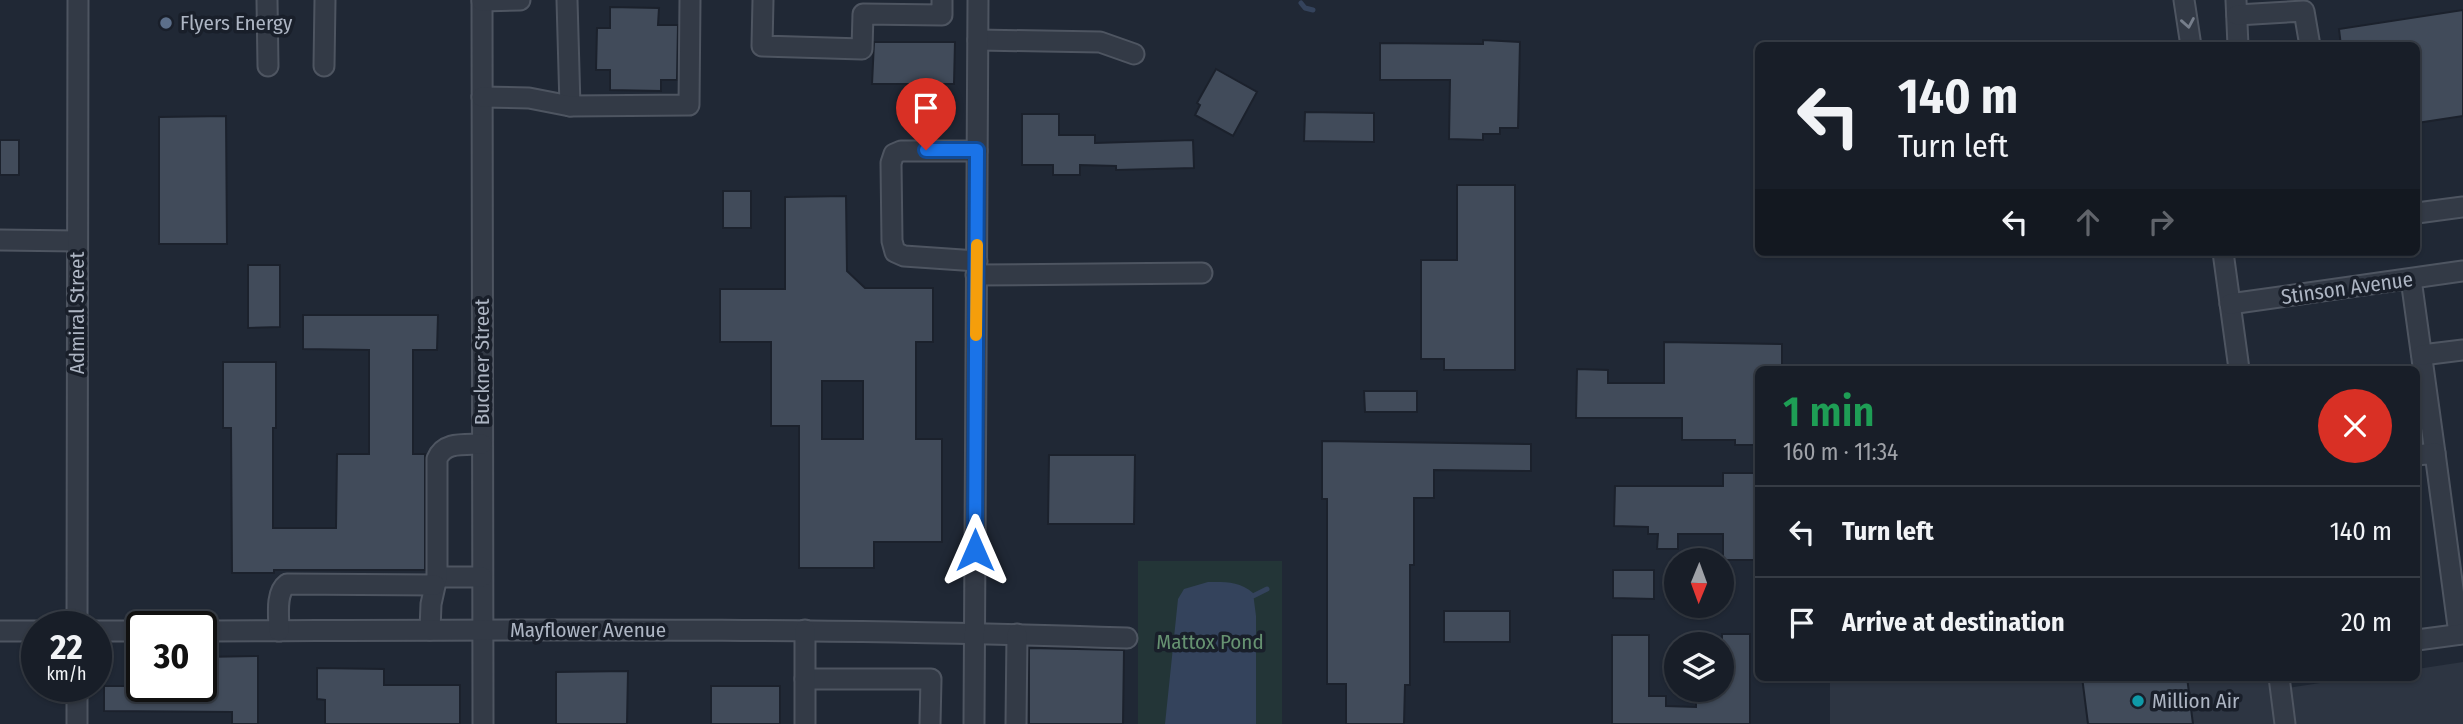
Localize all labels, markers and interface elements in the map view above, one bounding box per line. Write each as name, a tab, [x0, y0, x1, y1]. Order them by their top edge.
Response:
place label: Flyers Energy	[180, 10, 293, 36]
marker: Flyers Energy	[158, 15, 174, 31]
one-way arrow	[2179, 17, 2194, 29]
text: 140 m	[1898, 67, 2018, 126]
icon: left	[1783, 70, 1874, 161]
pin	[896, 78, 956, 150]
icon: arrive	[907, 89, 945, 127]
text: Turn left	[1898, 127, 2008, 165]
icon: left	[1996, 203, 2034, 241]
icon: ahead	[2069, 203, 2107, 241]
icon: right	[2142, 203, 2180, 241]
street label: Admiral Street	[64, 252, 90, 374]
street label: Stinson Avenue	[2279, 266, 2415, 310]
street label: Buckner Street	[469, 299, 495, 425]
text: 1 min	[1783, 387, 1874, 437]
button: close	[2318, 389, 2392, 463]
text: 160 m · 11:34	[1783, 438, 1898, 466]
position arrow	[938, 513, 1012, 587]
icon: left	[1783, 513, 1821, 551]
text: Turn left	[1842, 516, 1934, 547]
text: 140 m	[2330, 516, 2392, 547]
north arrow	[1664, 548, 1734, 618]
map controls	[1664, 548, 1734, 702]
icon: arrive	[1783, 604, 1821, 642]
text: Arrive at destination	[1842, 607, 2065, 638]
text: 20 m	[2341, 607, 2392, 638]
speed limit sign: 30	[126, 611, 217, 702]
street label: Mayflower Avenue	[510, 617, 666, 643]
text: 22	[50, 626, 83, 668]
park label: Mattox Pond	[1156, 629, 1264, 655]
button: layers	[1664, 632, 1734, 702]
text: km/h	[46, 663, 87, 685]
place label: Million Air	[2152, 688, 2240, 714]
marker: Million Air	[2130, 693, 2146, 709]

